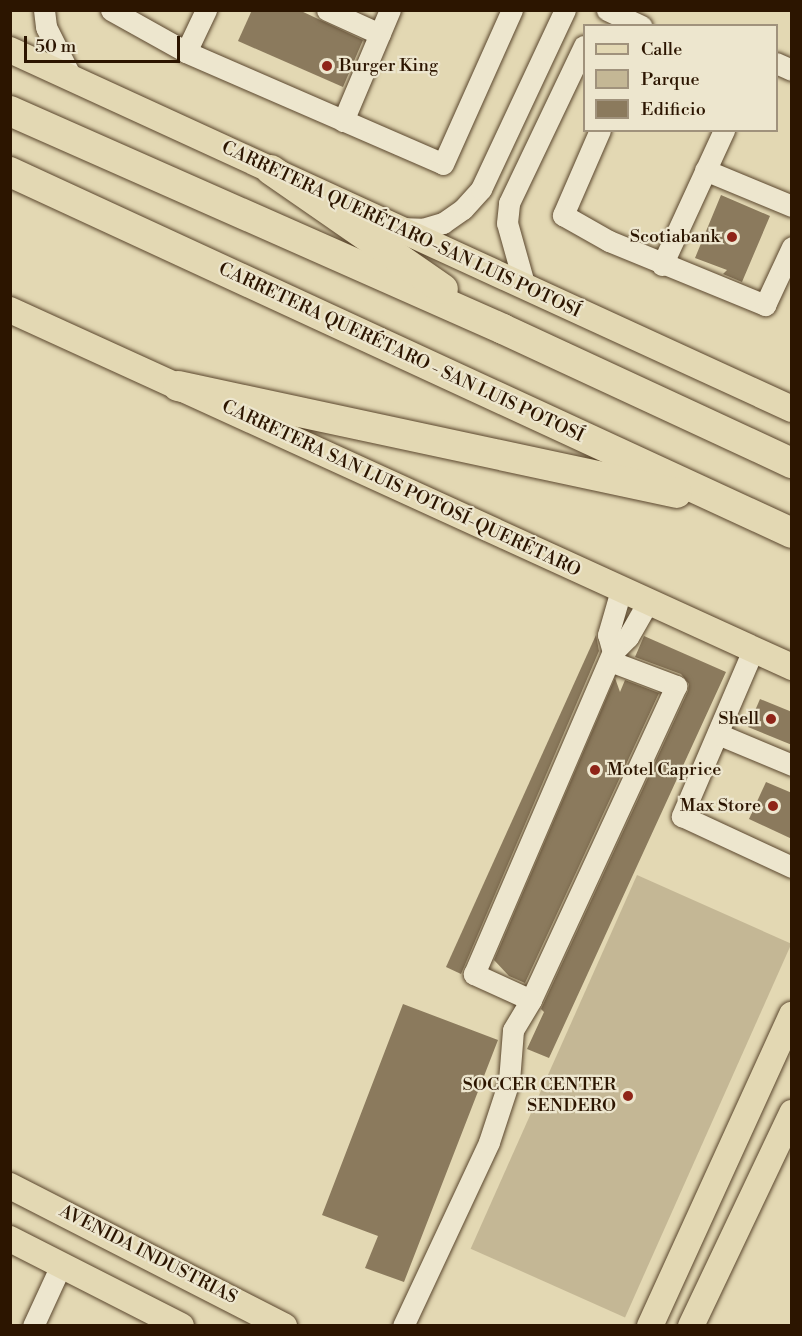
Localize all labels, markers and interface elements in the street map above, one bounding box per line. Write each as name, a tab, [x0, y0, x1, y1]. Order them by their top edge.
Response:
scale bar	[27, 24, 183, 62]
legend	[583, 24, 778, 132]
text: 50 m	[35, 35, 76, 58]
text: Calle	[641, 38, 682, 61]
place label: Burger King	[339, 55, 438, 77]
marker: Burger King	[320, 59, 334, 73]
text: Parque	[641, 68, 700, 91]
text: Edificio	[641, 98, 706, 121]
street label: CARRETERA QUERÉTARO-SAN LUIS POTOSÍ	[218, 137, 584, 323]
place label: Scotiabank	[630, 226, 720, 248]
marker: Scotiabank	[725, 230, 739, 244]
street label: CARRETERA QUERÉTARO - SAN LUIS POTOSÍ	[215, 259, 587, 447]
street label: CARRETERA SAN LUIS POTOSÍ-QUERÉTARO	[218, 396, 584, 582]
place label: Shell	[718, 708, 759, 730]
marker: Shell	[764, 712, 778, 726]
place label: Motel Caprice	[607, 759, 721, 781]
marker: Motel Caprice	[588, 763, 602, 777]
place label: Max Store	[680, 795, 761, 817]
marker: Max Store	[766, 799, 780, 813]
place label: SOCCER CENTER SENDERO	[463, 1075, 616, 1118]
marker: SOCCER CENTER SENDERO	[621, 1089, 635, 1103]
street label: AVENIDA INDUSTRIAS	[56, 1201, 240, 1309]

